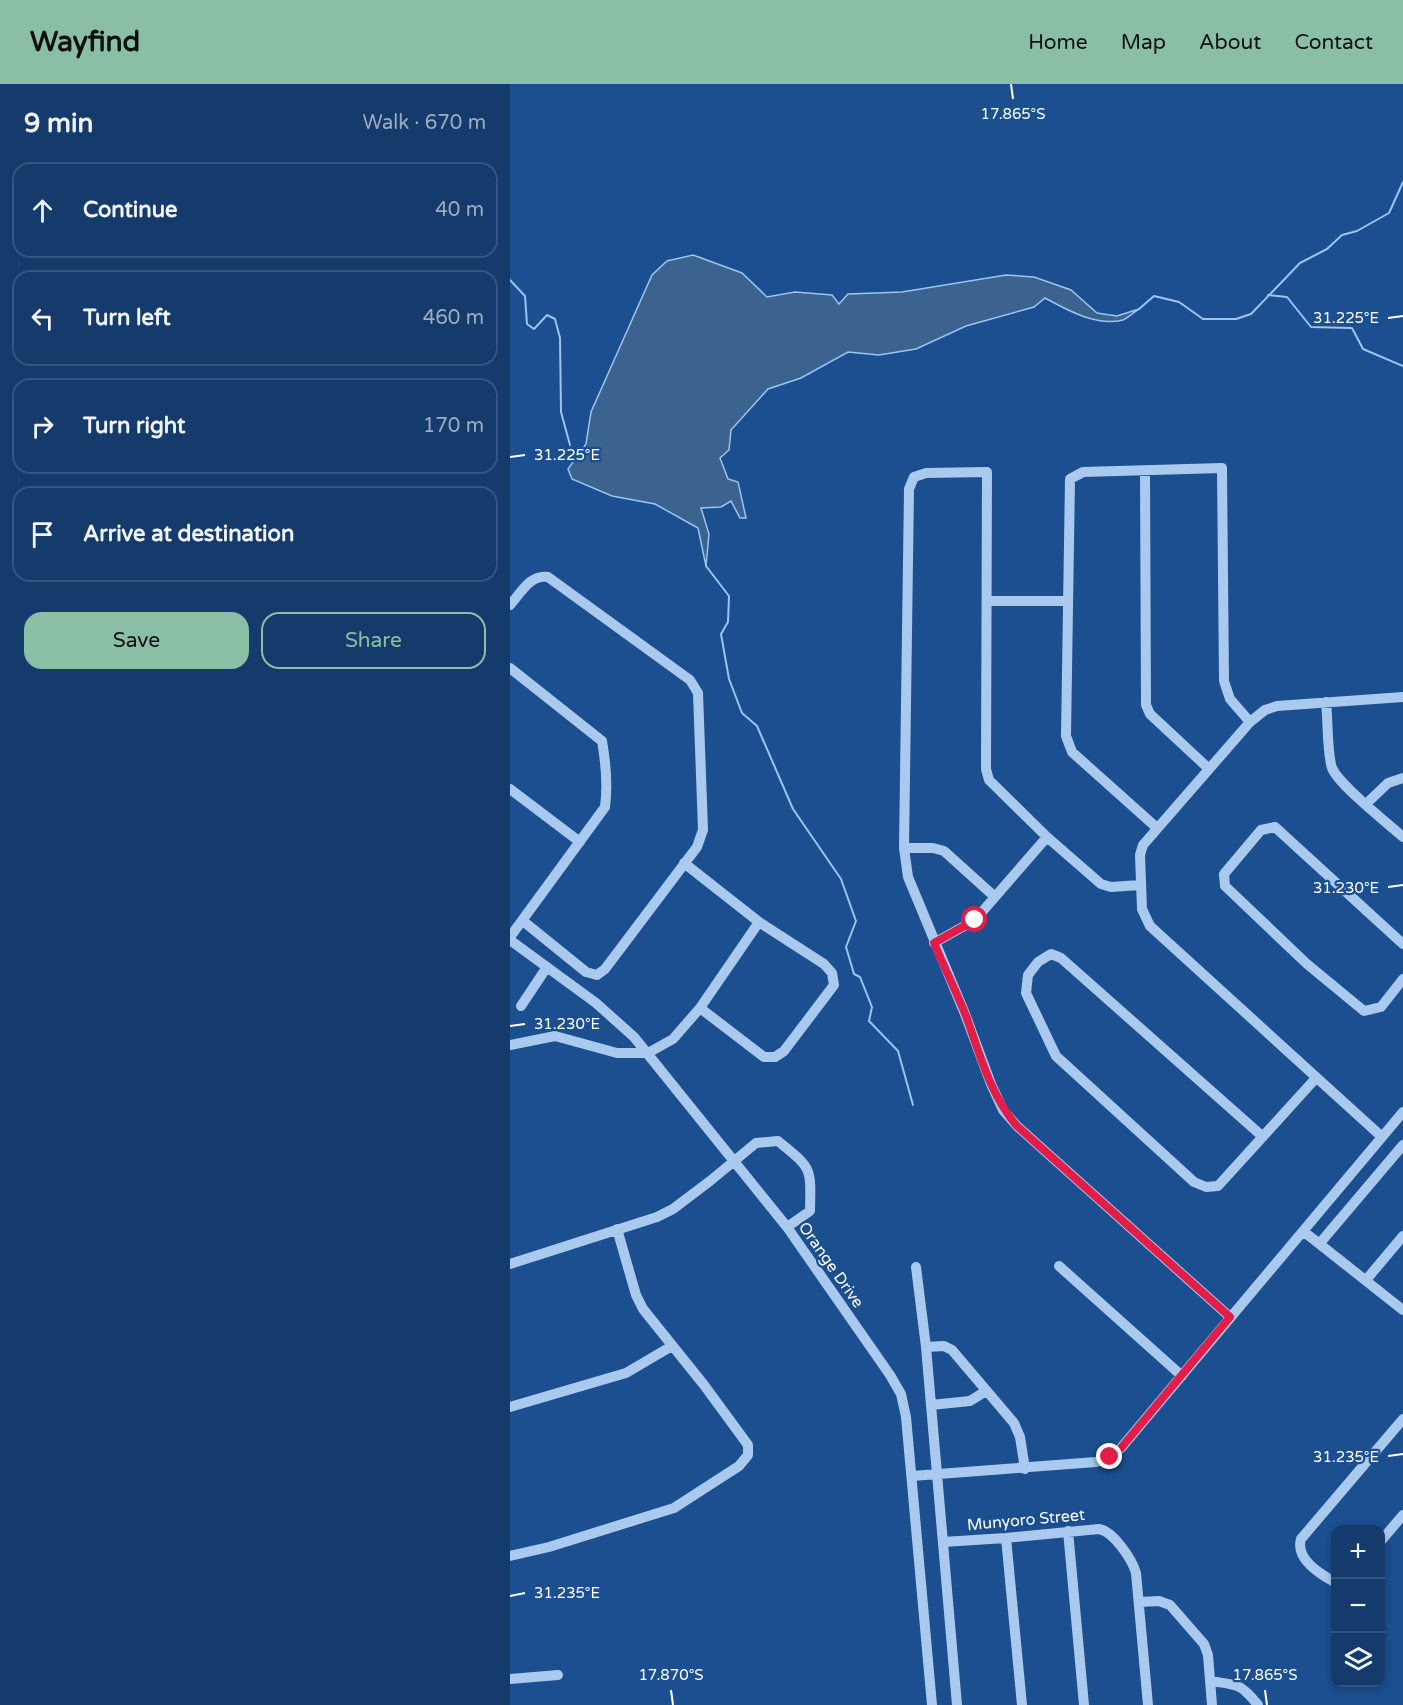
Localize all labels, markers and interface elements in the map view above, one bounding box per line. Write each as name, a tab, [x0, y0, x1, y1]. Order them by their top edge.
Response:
text: Wayfind	[30, 25, 140, 59]
text: Home	[1028, 30, 1088, 55]
text: Map	[1121, 30, 1166, 55]
text: About	[1199, 30, 1261, 55]
text: Contact	[1294, 30, 1373, 55]
text: 17.865°S	[981, 105, 1045, 123]
text: 9 min	[24, 108, 93, 139]
text: Walk · 670 m	[363, 111, 486, 135]
icon: ahead	[26, 194, 59, 227]
text: Continue	[83, 197, 178, 223]
text: 40 m	[435, 198, 484, 222]
icon: left	[26, 302, 59, 335]
text: Turn left	[83, 305, 171, 331]
text: 460 m	[423, 306, 484, 330]
text: 31.225°E	[1313, 309, 1379, 327]
icon: right	[26, 410, 59, 443]
text: Turn right	[83, 413, 185, 439]
text: 170 m	[423, 414, 484, 438]
text: 31.225°E	[534, 446, 600, 464]
icon: arrive	[26, 518, 59, 551]
text: Arrive at destination	[83, 521, 294, 547]
button: Save	[24, 612, 249, 669]
button: Share	[261, 612, 486, 669]
text: 31.230°E	[1313, 879, 1379, 897]
route start	[961, 906, 987, 932]
text: 31.230°E	[534, 1015, 600, 1033]
street label: Orange Drive	[794, 1218, 868, 1312]
route end	[1096, 1443, 1122, 1469]
text: 31.235°E	[1313, 1448, 1379, 1466]
street label: Munyoro Street	[966, 1505, 1086, 1535]
map controls	[1331, 1525, 1385, 1687]
button: +	[1331, 1525, 1385, 1579]
button: −	[1331, 1579, 1385, 1633]
text: 31.235°E	[534, 1584, 600, 1602]
button: layers	[1331, 1633, 1385, 1687]
text: 17.870°S	[638, 1666, 704, 1684]
text: 17.865°S	[1233, 1666, 1297, 1684]

